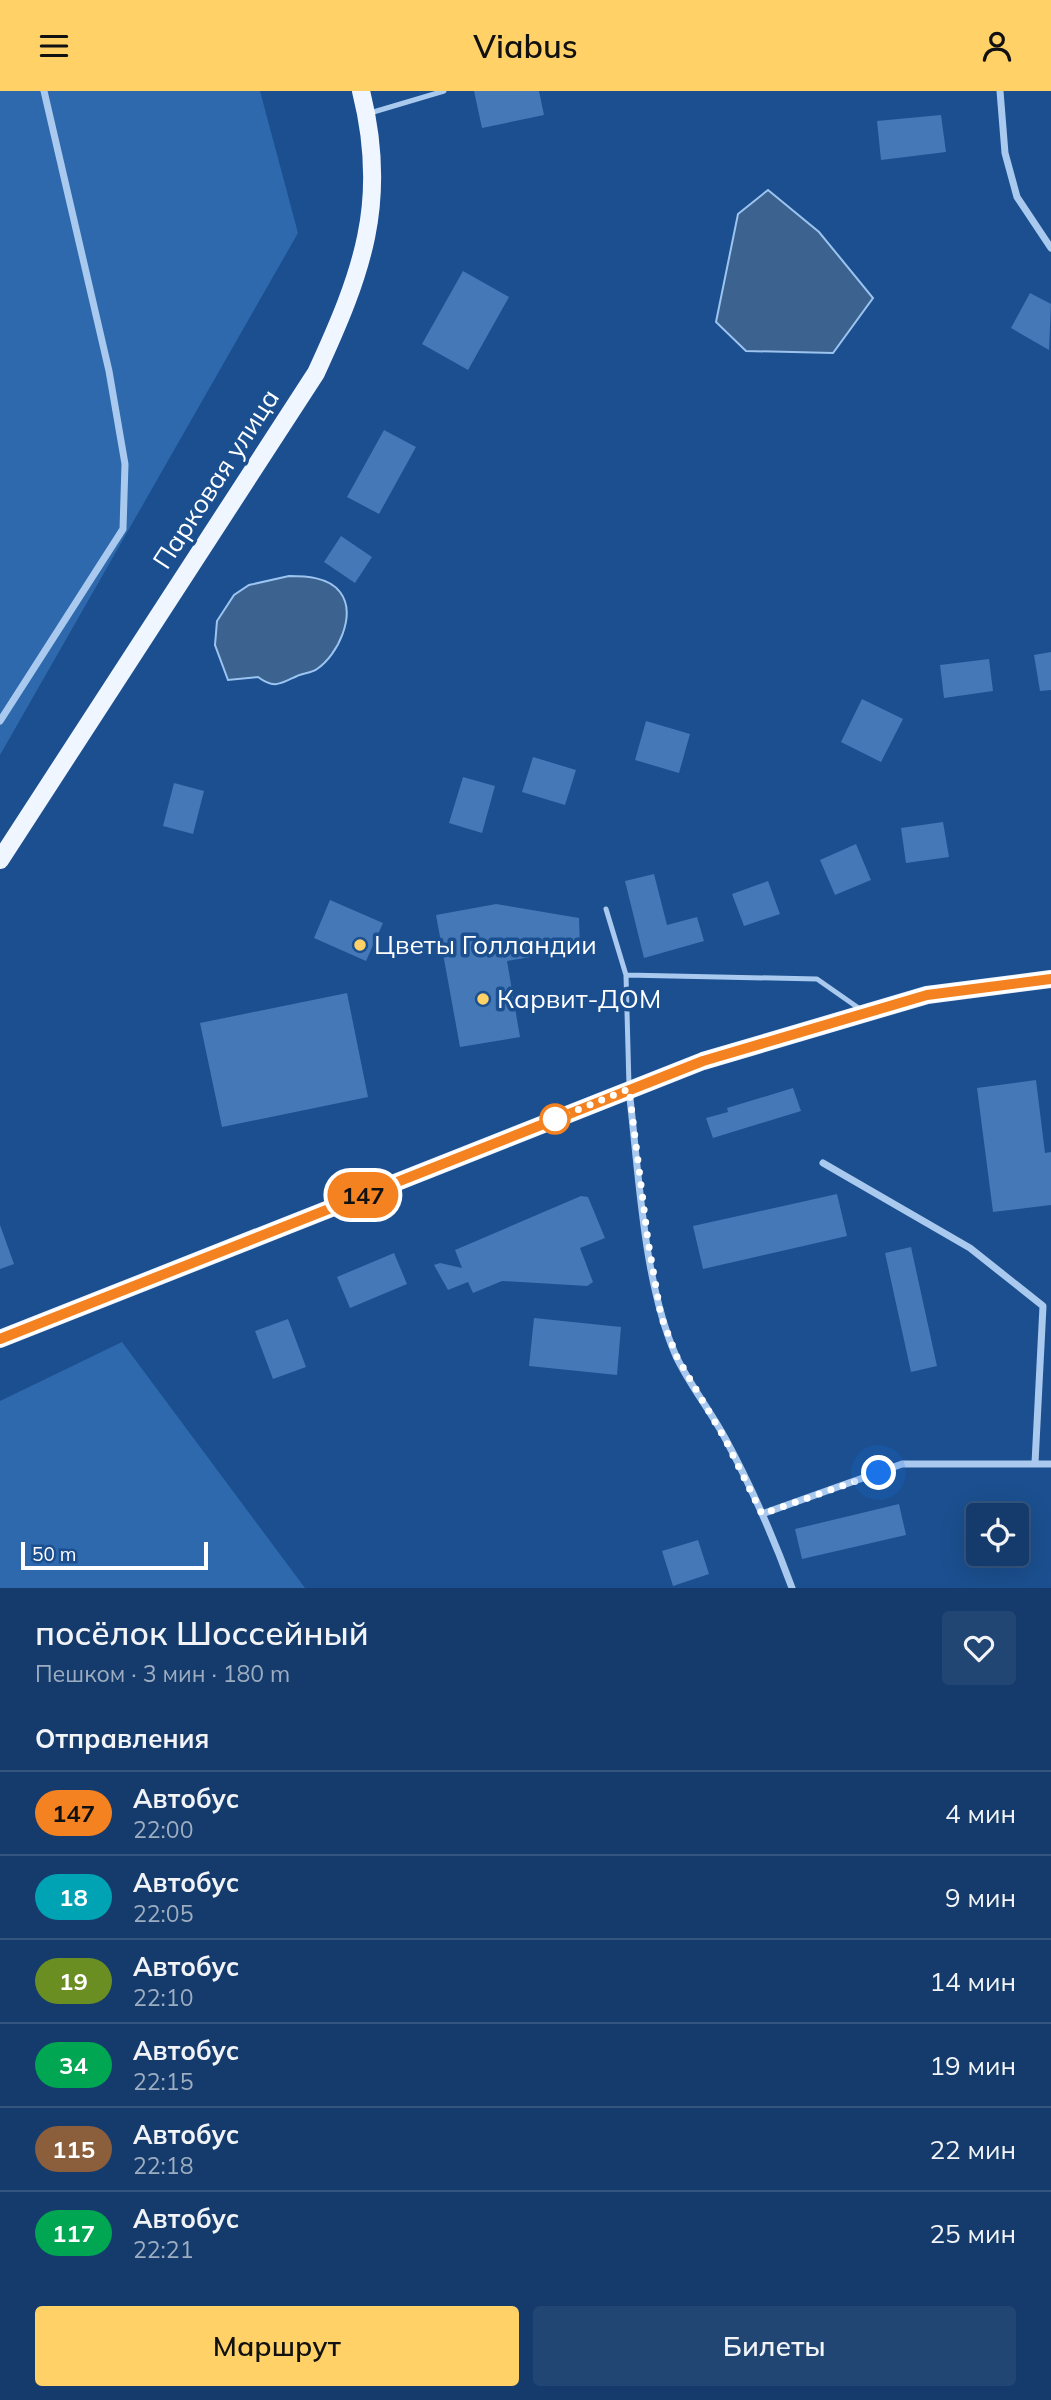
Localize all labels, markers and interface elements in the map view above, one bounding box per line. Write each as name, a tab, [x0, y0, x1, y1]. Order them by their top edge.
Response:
text: Viabus	[473, 26, 578, 66]
icon: menu	[35, 27, 73, 65]
icon: person	[978, 27, 1016, 65]
street label: Парковая улица	[145, 383, 286, 575]
place label: Цветы Голландии	[374, 928, 597, 961]
marker: Цветы Голландии	[352, 937, 368, 953]
place label: Карвит-ДОМ	[497, 982, 661, 1015]
marker: Карвит-ДОМ	[475, 991, 491, 1007]
unlabelled marker	[540, 1104, 570, 1134]
line badge: 147	[323, 1172, 403, 1218]
text: 147	[341, 1180, 385, 1210]
your location	[861, 1455, 896, 1490]
map controls	[966, 1503, 1029, 1566]
button: locate	[966, 1503, 1029, 1566]
scale bar	[21, 1539, 208, 1571]
text: 50 m	[32, 1542, 76, 1566]
button: heart	[942, 1611, 1016, 1685]
text: посёлок Шоссейный	[35, 1612, 369, 1653]
text: Пешком · 3 мин · 180 m	[35, 1659, 290, 1688]
text: Отправления	[35, 1722, 209, 1755]
text: Автобус	[133, 1782, 239, 1815]
text: 4 мин	[945, 1797, 1016, 1830]
text: 147	[52, 1798, 95, 1828]
text: 22:00	[133, 1815, 193, 1844]
text: Автобус	[133, 1866, 239, 1899]
text: 9 мин	[945, 1881, 1016, 1914]
text: 18	[59, 1882, 88, 1912]
text: 22:05	[133, 1899, 193, 1928]
text: Автобус	[133, 1950, 239, 1983]
text: 14 мин	[929, 1965, 1016, 1998]
text: 19	[59, 1966, 88, 1996]
text: 22:10	[133, 1983, 193, 2012]
text: Автобус	[133, 2034, 239, 2067]
text: 19 мин	[929, 2049, 1016, 2082]
text: 34	[59, 2050, 88, 2080]
text: 22:15	[133, 2067, 193, 2096]
text: Автобус	[133, 2118, 239, 2151]
text: 22 мин	[929, 2133, 1016, 2166]
text: 115	[52, 2134, 95, 2164]
text: 22:18	[133, 2151, 193, 2180]
text: Автобус	[133, 2202, 239, 2235]
text: 25 мин	[929, 2217, 1016, 2250]
text: 117	[52, 2218, 95, 2248]
text: 22:21	[133, 2235, 193, 2264]
button: Маршрут	[35, 2306, 519, 2386]
button: Билеты	[533, 2306, 1016, 2386]

